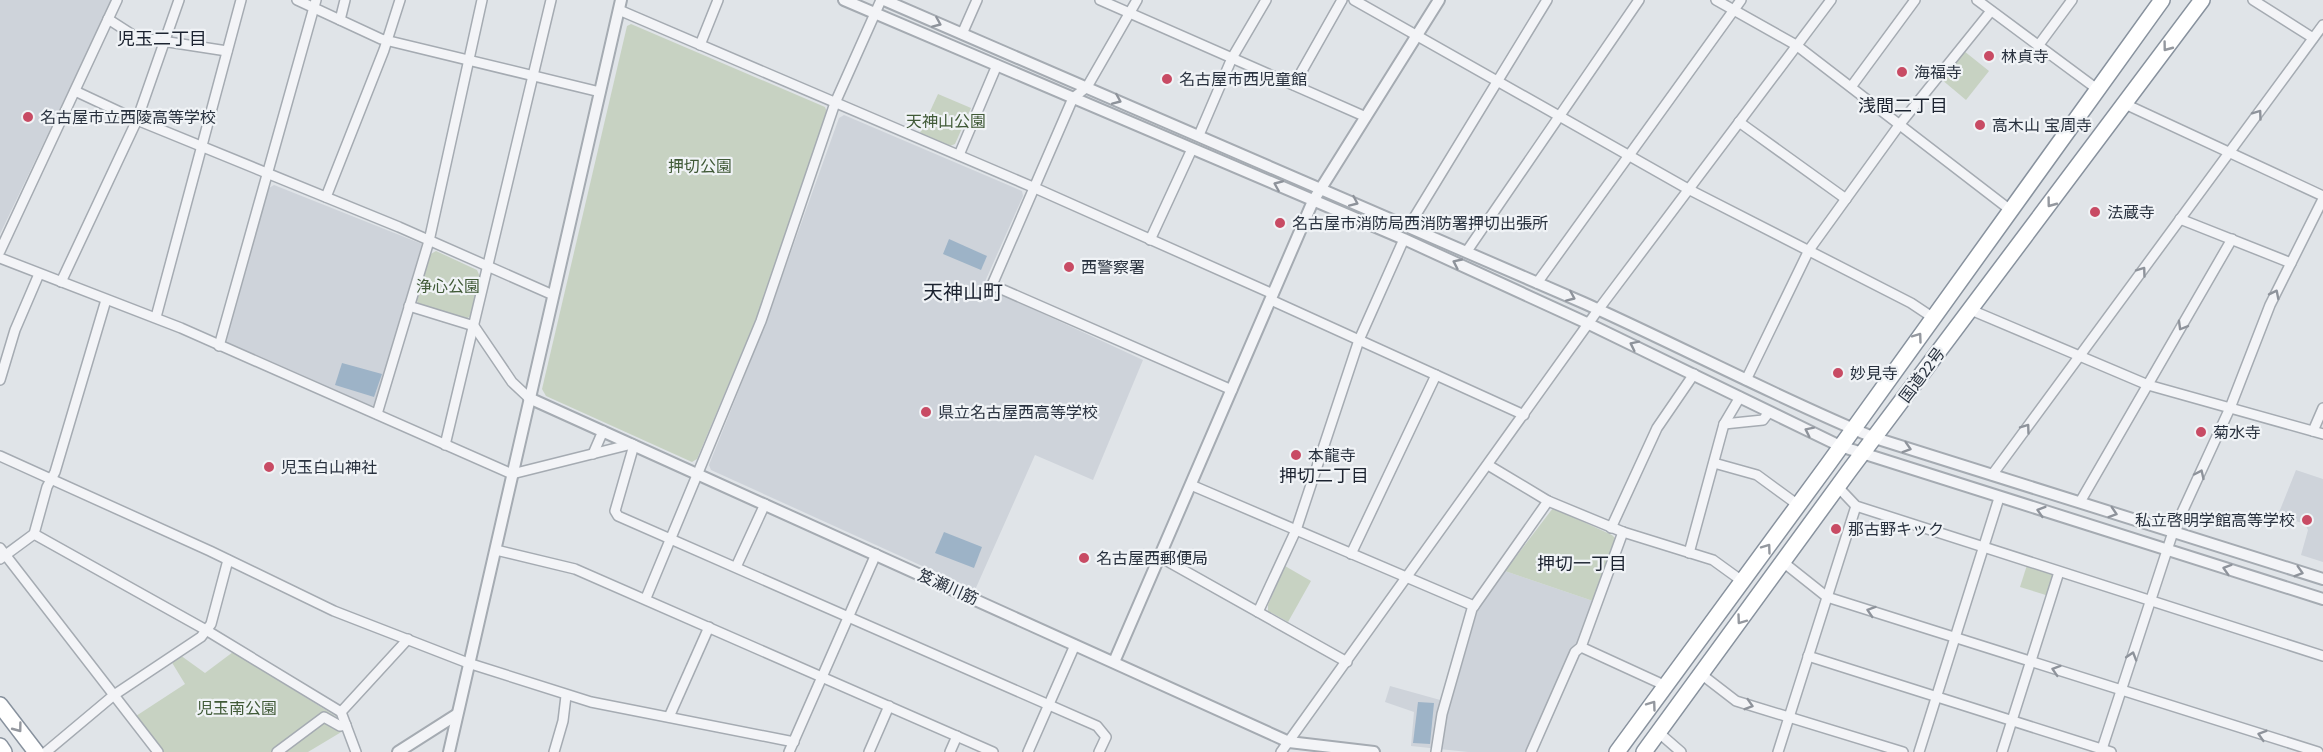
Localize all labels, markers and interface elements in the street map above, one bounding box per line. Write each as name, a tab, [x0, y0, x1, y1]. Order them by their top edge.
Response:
one-way arrow	[931, 16, 942, 28]
district label: 児玉二丁目	[117, 28, 207, 50]
one-way arrow	[2163, 40, 2174, 51]
place label: 林貞寺	[2001, 47, 2049, 66]
marker: 林貞寺	[1982, 49, 1996, 63]
place label: 海福寺	[1914, 63, 1962, 82]
marker: 海福寺	[1895, 65, 1909, 79]
place label: 名古屋市西児童館	[1179, 70, 1307, 89]
marker: 名古屋市西児童館	[1160, 72, 1174, 86]
one-way arrow	[1110, 93, 1121, 105]
district label: 浅間二丁目	[1858, 95, 1948, 117]
place label: 名古屋市立西陵高等学校	[40, 108, 216, 127]
one-way arrow	[2251, 109, 2262, 120]
marker: 名古屋市立西陵高等学校	[21, 110, 35, 124]
park label: 天神山公園	[906, 112, 986, 131]
place label: 高木山 宝周寺	[1992, 116, 2092, 135]
marker: 高木山 宝周寺	[1973, 118, 1987, 132]
park label: 押切公園	[668, 157, 732, 176]
one-way arrow	[1273, 181, 1284, 193]
one-way arrow	[1347, 194, 1358, 206]
one-way arrow	[2047, 197, 2058, 208]
place label: 法蔵寺	[2107, 203, 2155, 222]
marker: 法蔵寺	[2088, 205, 2102, 219]
place label: 名古屋市消防局西消防署押切出張所	[1292, 214, 1548, 233]
marker: 名古屋市消防局西消防署押切出張所	[1273, 216, 1287, 230]
place label: 西警察署	[1081, 258, 1145, 277]
one-way arrow	[1452, 259, 1463, 271]
marker: 西警察署	[1062, 260, 1076, 274]
one-way arrow	[2135, 266, 2146, 277]
park label: 浄心公園	[416, 277, 480, 296]
district label: 天神山町	[923, 280, 1003, 304]
one-way arrow	[1564, 290, 1575, 302]
one-way arrow	[2268, 290, 2279, 300]
one-way arrow	[2177, 320, 2189, 330]
one-way arrow	[1910, 332, 1921, 343]
one-way arrow	[1629, 341, 1640, 353]
street label: 国道22号	[1895, 344, 1949, 406]
place label: 妙見寺	[1850, 364, 1898, 383]
marker: 妙見寺	[1831, 366, 1845, 380]
place label: 県立名古屋西高等学校	[938, 403, 1098, 422]
marker: 県立名古屋西高等学校	[919, 405, 933, 419]
one-way arrow	[2019, 423, 2030, 434]
place label: 菊水寺	[2213, 423, 2261, 442]
marker: 菊水寺	[2194, 425, 2208, 439]
one-way arrow	[1804, 426, 1815, 438]
one-way arrow	[1901, 441, 1912, 453]
place label: 本龍寺	[1308, 446, 1356, 465]
marker: 本龍寺	[1289, 448, 1303, 462]
place label: 児玉白山神社	[281, 458, 377, 477]
marker: 児玉白山神社	[262, 460, 276, 474]
district label: 押切二丁目	[1279, 465, 1369, 487]
one-way arrow	[2192, 469, 2204, 480]
one-way arrow	[2036, 506, 2047, 518]
one-way arrow	[2107, 506, 2118, 518]
place label: 私立啓明学館高等学校	[2135, 511, 2295, 530]
marker: 私立啓明学館高等学校	[2300, 513, 2314, 527]
place label: 那古野キック	[1848, 520, 1944, 539]
marker: 那古野キック	[1829, 522, 1843, 536]
one-way arrow	[1760, 543, 1771, 554]
place label: 名古屋西郵便局	[1096, 549, 1208, 568]
marker: 名古屋西郵便局	[1077, 551, 1091, 565]
district label: 押切一丁目	[1537, 553, 1627, 575]
one-way arrow	[2222, 564, 2233, 576]
one-way arrow	[2293, 564, 2304, 577]
street label: 笈瀬川筋	[915, 565, 981, 609]
one-way arrow	[1866, 605, 1877, 618]
one-way arrow	[1737, 613, 1748, 624]
one-way arrow	[2125, 651, 2137, 662]
one-way arrow	[2051, 665, 2062, 677]
one-way arrow	[1743, 698, 1754, 710]
park label: 児玉南公園	[197, 699, 277, 718]
one-way arrow	[1645, 700, 1656, 711]
one-way arrow	[11, 722, 22, 733]
one-way arrow	[2258, 729, 2268, 742]

